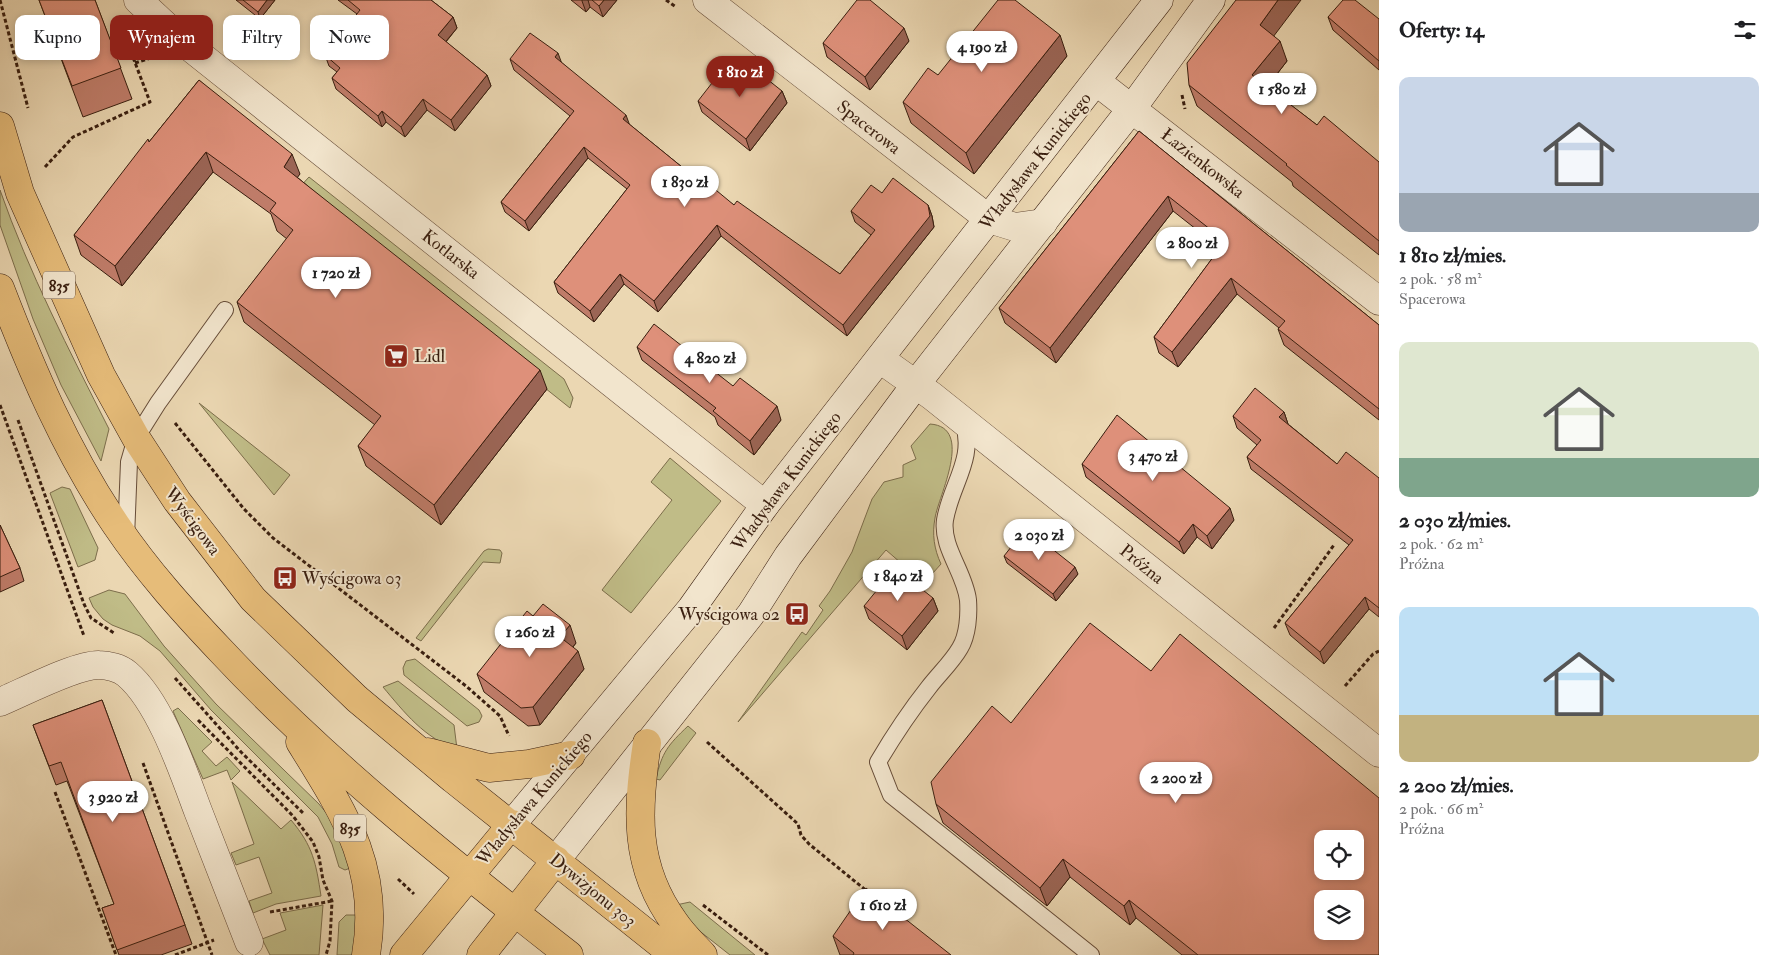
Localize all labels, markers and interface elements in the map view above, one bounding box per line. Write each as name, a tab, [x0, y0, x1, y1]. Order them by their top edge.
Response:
chip: Kupno	[15, 15, 100, 60]
chip: Wynajem	[110, 15, 213, 60]
chip: Filtry	[223, 15, 300, 60]
chip: Nowe	[310, 15, 389, 60]
icon: filters	[1731, 16, 1759, 44]
text: Oferty: 14	[1399, 17, 1484, 44]
pin: 4 190 zł	[930, 30, 1034, 73]
text: 4 190 zł	[957, 37, 1007, 57]
pin: 1 810 zł	[688, 56, 792, 98]
text: 1 810 zł	[717, 62, 763, 82]
pin: 1 580 zł	[1230, 72, 1334, 115]
text: 1 580 zł	[1258, 79, 1306, 99]
street label: Władysława Kunickiego	[974, 87, 1097, 236]
street label: Spacerowa	[832, 95, 906, 160]
icon: home	[1534, 109, 1624, 199]
street label: Łazienkowska	[1156, 123, 1250, 204]
pin: 1 830 zł	[633, 166, 737, 208]
text: 1 830 zł	[662, 172, 708, 192]
street label: Kotlarska	[417, 225, 485, 285]
pin: 2 800 zł	[1140, 226, 1244, 269]
text: 2 800 zł	[1167, 233, 1217, 253]
text: 1 810 zł/mies.	[1399, 242, 1506, 269]
pin: 1 720 zł	[284, 256, 388, 299]
text: 1 720 zł	[312, 263, 360, 283]
text: 2 pok. · 58 m²	[1399, 269, 1482, 289]
road number: 835	[43, 272, 75, 298]
text: Spacerowa	[1399, 289, 1466, 309]
pin: 4 820 zł	[658, 342, 762, 384]
supermarket icon: Lidl	[383, 343, 409, 369]
place label: Lidl	[414, 345, 446, 368]
text: 4 820 zł	[684, 348, 736, 368]
icon: home	[1534, 374, 1624, 464]
street label: Władysława Kunickiego	[726, 407, 847, 556]
pin: 3 470 zł	[1101, 440, 1205, 482]
text: 3 470 zł	[1129, 446, 1177, 466]
street label: Wyścigowa	[159, 482, 226, 560]
text: 2 030 zł/mies.	[1399, 507, 1511, 534]
pin: 2 030 zł	[987, 518, 1091, 561]
text: 2 030 zł	[1014, 525, 1064, 545]
text: 2 pok. · 62 m²	[1399, 534, 1483, 554]
street label: Próżna	[1115, 539, 1169, 590]
text: Próżna	[1399, 554, 1444, 574]
pin: 1 840 zł	[846, 560, 950, 602]
bus stop icon: Wyścigowa 03	[272, 565, 298, 591]
text: 1 840 zł	[874, 566, 922, 586]
place label: Wyścigowa 03	[301, 567, 401, 590]
bus stop icon: Wyścigowa 02	[784, 601, 810, 627]
place label: Wyścigowa 02	[677, 603, 780, 626]
pin: 1 260 zł	[478, 616, 582, 658]
text: 1 260 zł	[506, 622, 554, 642]
icon: home	[1534, 639, 1624, 729]
street label: Władysława Kunickiego	[471, 726, 598, 871]
pin: 2 200 zł	[1124, 762, 1228, 804]
text: 2 200 zł	[1150, 768, 1202, 788]
text: 2 200 zł/mies.	[1399, 772, 1514, 799]
pin: 3 920 zł	[61, 780, 165, 823]
text: 3 920 zł	[88, 787, 138, 807]
text: 2 pok. · 66 m²	[1399, 799, 1483, 819]
road number: 835	[334, 814, 366, 841]
text: Próżna	[1399, 819, 1444, 839]
map controls	[1314, 830, 1364, 940]
button: locate	[1314, 830, 1364, 880]
street label: Dywizjonu 303	[545, 848, 641, 932]
pin: 1 610 zł	[831, 888, 935, 931]
button: layers	[1314, 890, 1364, 940]
text: 1 610 zł	[860, 895, 906, 915]

